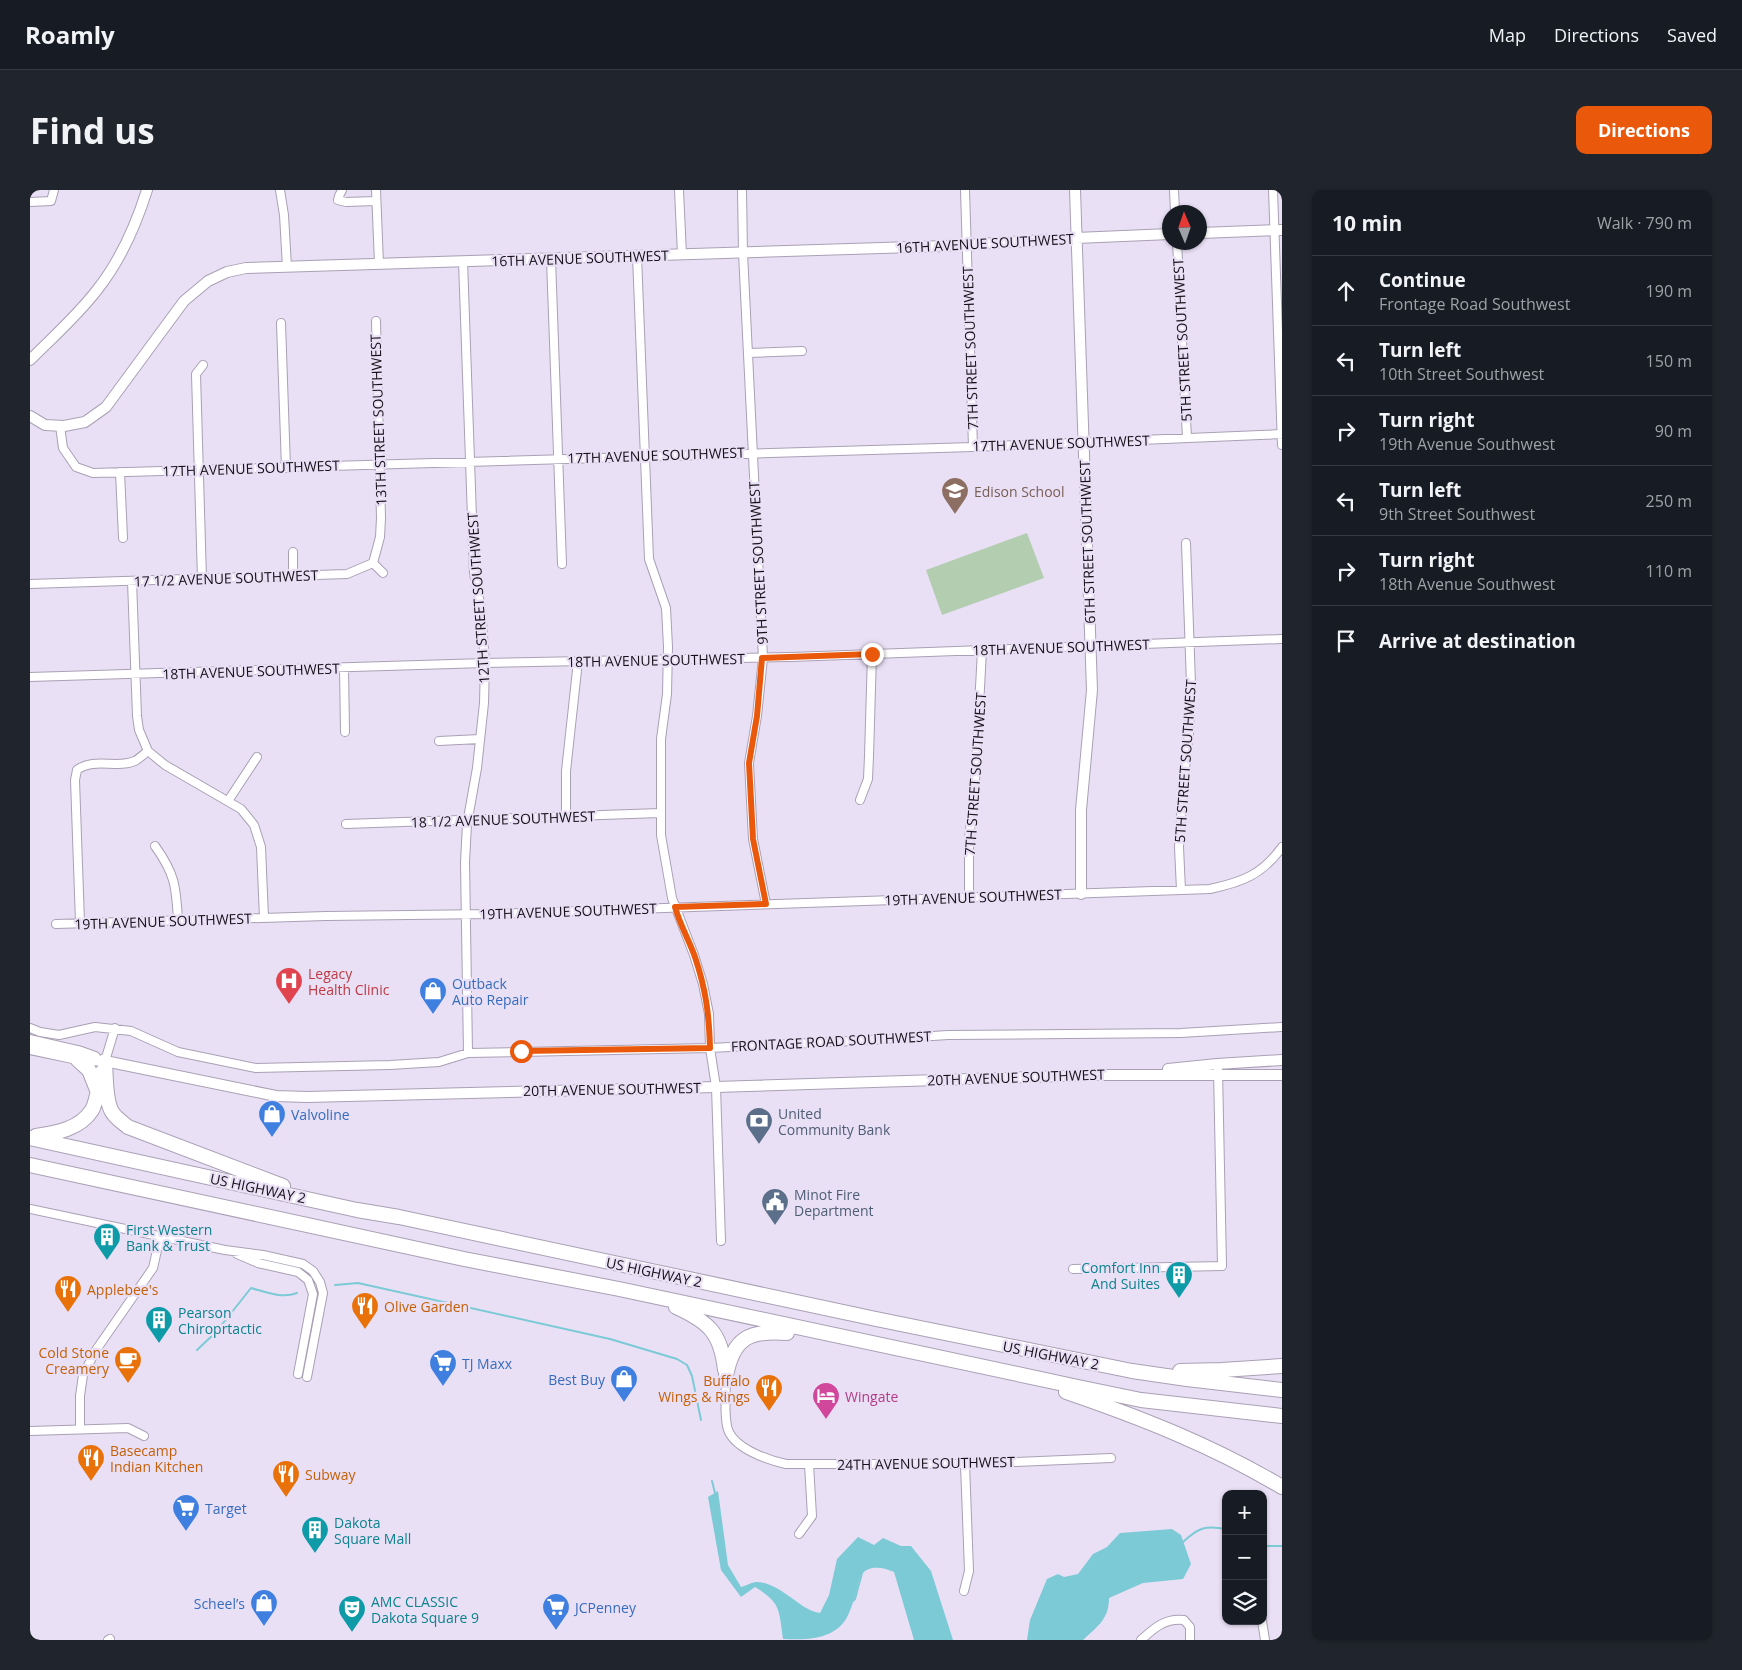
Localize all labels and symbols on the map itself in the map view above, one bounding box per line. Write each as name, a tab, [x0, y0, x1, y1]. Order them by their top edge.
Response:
north arrow	[1162, 205, 1207, 250]
street label: 16TH AVENUE SOUTHWEST	[896, 229, 1075, 257]
street label: 16TH AVENUE SOUTHWEST	[491, 245, 669, 271]
street label: 5TH STREET SOUTHWEST	[1168, 258, 1196, 422]
street label: 7TH STREET SOUTHWEST	[958, 266, 982, 430]
street label: 13TH STREET SOUTHWEST	[366, 334, 390, 506]
street label: 17TH AVENUE SOUTHWEST	[972, 430, 1150, 456]
street label: 17TH AVENUE SOUTHWEST	[567, 442, 745, 468]
street label: 17TH AVENUE SOUTHWEST	[162, 455, 340, 481]
street label: 6TH STREET SOUTHWEST	[1075, 460, 1099, 624]
school or university icon: Edison School	[940, 476, 970, 515]
street label: 9TH STREET SOUTHWEST	[744, 481, 772, 645]
place label: Edison School	[974, 482, 1065, 501]
street label: 12TH STREET SOUTHWEST	[463, 512, 493, 684]
street label: 17 1/2 AVENUE SOUTHWEST	[133, 565, 319, 591]
street label: 18TH AVENUE SOUTHWEST	[972, 634, 1150, 660]
route end	[861, 643, 884, 666]
street label: 18TH AVENUE SOUTHWEST	[567, 649, 745, 671]
street label: 18TH AVENUE SOUTHWEST	[162, 658, 340, 684]
street label: 5TH STREET SOUTHWEST	[1170, 678, 1200, 843]
street label: 7TH STREET SOUTHWEST	[960, 691, 990, 856]
street label: 18 1/2 AVENUE SOUTHWEST	[410, 806, 596, 832]
street label: 19TH AVENUE SOUTHWEST	[884, 884, 1062, 910]
street label: 19TH AVENUE SOUTHWEST	[479, 898, 657, 924]
street label: 19TH AVENUE SOUTHWEST	[74, 908, 252, 934]
place label: Legacy Health Clinic	[308, 964, 390, 999]
hospital icon: Legacy Health Clinic	[274, 966, 304, 1005]
place label: Outback Auto Repair	[452, 974, 529, 1009]
shop icon: Outback Auto Repair	[418, 976, 448, 1015]
street label: FRONTAGE ROAD SOUTHWEST	[730, 1026, 932, 1056]
route start	[510, 1040, 533, 1063]
street label: 20TH AVENUE SOUTHWEST	[927, 1064, 1105, 1090]
street label: 20TH AVENUE SOUTHWEST	[523, 1078, 701, 1100]
shop icon: Valvoline	[257, 1099, 287, 1138]
place label: United Community Bank	[778, 1104, 891, 1139]
place label: Valvoline	[291, 1105, 350, 1124]
bank icon: United Community Bank	[744, 1106, 774, 1145]
street label: US HIGHWAY 2	[208, 1169, 308, 1207]
place label: Minot Fire Department	[794, 1185, 873, 1220]
public building icon: Minot Fire Department	[760, 1187, 790, 1226]
place label: First Western Bank & Trust	[126, 1220, 212, 1255]
building icon: First Western Bank & Trust	[92, 1222, 122, 1261]
street label: US HIGHWAY 2	[604, 1253, 704, 1291]
place label: Comfort Inn And Suites	[1081, 1258, 1160, 1293]
building icon: Comfort Inn And Suites	[1164, 1260, 1194, 1299]
restaurant icon: Applebee's	[53, 1274, 83, 1313]
place label: Applebee's	[87, 1280, 159, 1299]
restaurant icon: Olive Garden	[350, 1291, 380, 1330]
place label: Olive Garden	[384, 1297, 469, 1316]
place label: Pearson Chiroprtactic	[178, 1303, 262, 1338]
building icon: Pearson Chiroprtactic	[144, 1305, 174, 1344]
street label: US HIGHWAY 2	[1001, 1336, 1101, 1374]
place label: Cold Stone Creamery	[38, 1343, 110, 1378]
cafe icon: Cold Stone Creamery	[113, 1345, 143, 1384]
supermarket icon: TJ Maxx	[428, 1348, 458, 1387]
place label: TJ Maxx	[462, 1354, 513, 1373]
shop icon: Best Buy	[609, 1364, 639, 1403]
place label: Best Buy	[548, 1370, 606, 1389]
place label: Buffalo Wings & Rings	[658, 1371, 750, 1406]
restaurant icon: Buffalo Wings & Rings	[754, 1373, 784, 1412]
hotel icon: Wingate	[811, 1381, 841, 1420]
place label: Wingate	[845, 1387, 898, 1406]
place label: Basecamp Indian Kitchen	[110, 1441, 203, 1476]
restaurant icon: Basecamp Indian Kitchen	[76, 1443, 106, 1482]
street label: 24TH AVENUE SOUTHWEST	[837, 1452, 1015, 1474]
restaurant icon: Subway	[271, 1459, 301, 1498]
place label: Subway	[305, 1465, 356, 1484]
supermarket icon: Target	[171, 1493, 201, 1532]
place label: Target	[205, 1499, 247, 1518]
place label: Dakota Square Mall	[334, 1513, 411, 1548]
building icon: Dakota Square Mall	[300, 1515, 330, 1554]
shop icon: Scheel’s	[249, 1588, 279, 1627]
place label: AMC CLASSIC Dakota Square 9	[371, 1592, 479, 1627]
supermarket icon: JCPenney	[541, 1592, 571, 1631]
place label: Scheel’s	[194, 1594, 245, 1613]
theatre icon: AMC CLASSIC Dakota Square 9	[337, 1594, 367, 1633]
place label: JCPenney	[573, 1598, 637, 1617]

